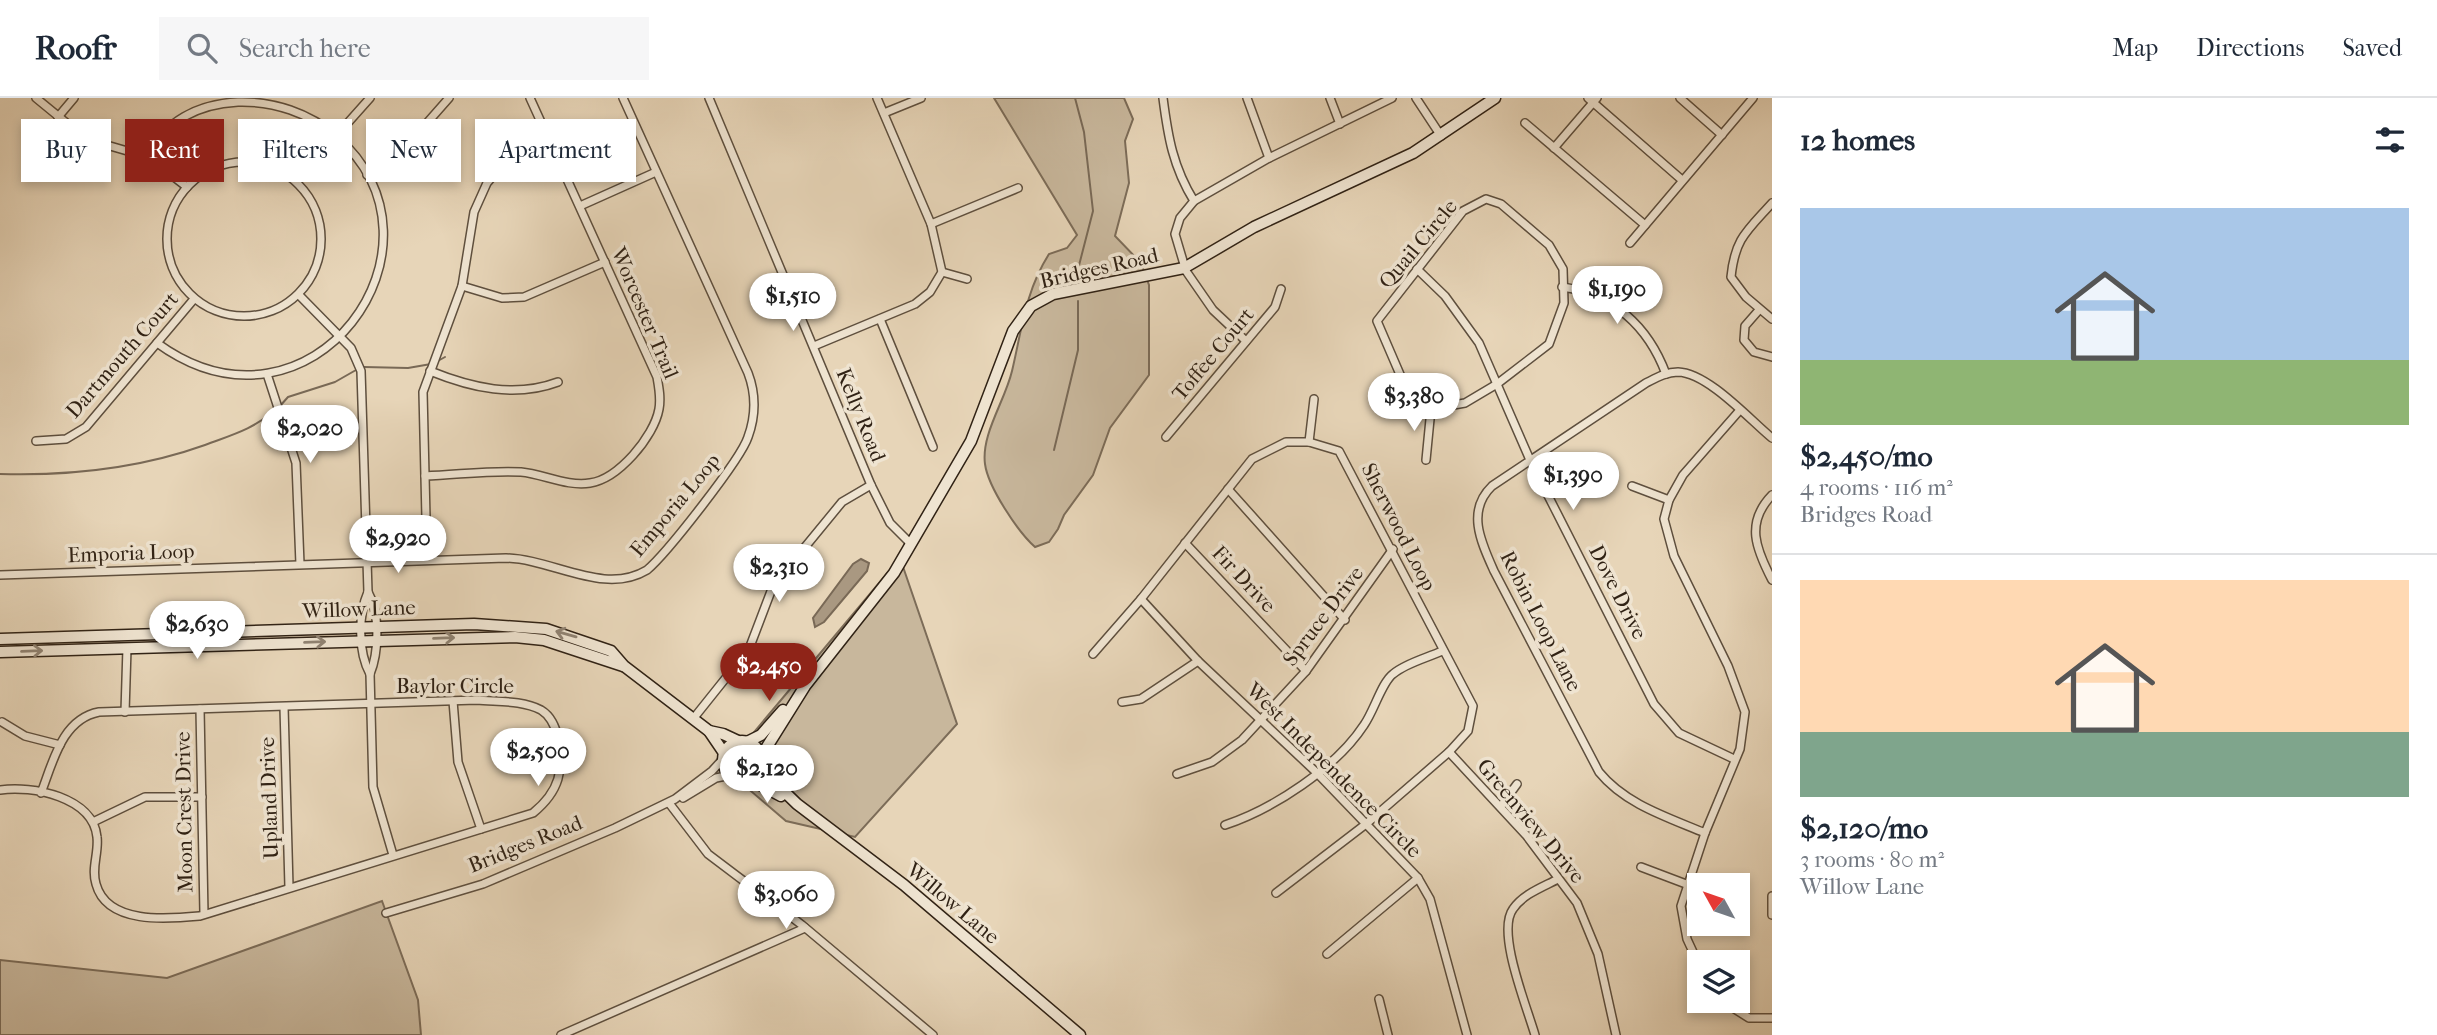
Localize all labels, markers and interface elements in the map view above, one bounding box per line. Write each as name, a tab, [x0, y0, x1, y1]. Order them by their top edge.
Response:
search box	[159, 17, 649, 80]
text: Roofr	[35, 29, 117, 68]
icon: search	[183, 29, 221, 67]
text: Search here	[239, 33, 371, 64]
text: Map	[2112, 34, 2158, 62]
text: Directions	[2196, 34, 2304, 62]
text: Saved	[2342, 34, 2402, 62]
chip: Buy	[21, 119, 111, 182]
chip: Rent	[125, 119, 224, 182]
chip: Filters	[238, 119, 352, 182]
chip: New	[366, 119, 461, 182]
chip: Apartment	[475, 119, 636, 182]
icon: filters	[2371, 121, 2409, 159]
text: 12 homes	[1800, 123, 1915, 158]
street label: Quail Circle	[1374, 195, 1462, 293]
street label: Worcester Trail	[606, 243, 684, 383]
street label: Bridges Road	[1037, 243, 1161, 293]
icon: home	[2042, 253, 2168, 379]
pin: $1,190	[1560, 266, 1674, 326]
pin: $1,510	[736, 274, 850, 333]
text: $1,190	[1588, 275, 1646, 302]
text: $1,510	[765, 282, 821, 309]
street label: Dartmouth Court	[61, 287, 183, 423]
street label: Toffee Court	[1167, 302, 1259, 405]
street label: Kelly Road	[831, 365, 891, 466]
pin: $3,380	[1357, 374, 1471, 433]
text: $3,380	[1384, 382, 1444, 409]
pin: $2,020	[253, 406, 367, 465]
text: $2,020	[277, 414, 343, 441]
text: $2,450/mo	[1800, 439, 1933, 474]
street label: Emporia Loop	[625, 449, 725, 561]
pin: $1,390	[1516, 452, 1630, 512]
street label: Sherwood Loop	[1357, 459, 1441, 595]
text: $1,390	[1543, 461, 1603, 488]
text: 4 rooms · 116 m²	[1800, 474, 1953, 501]
text: Bridges Road	[1800, 501, 1932, 528]
pin: $2,920	[341, 516, 455, 575]
text: $2,920	[365, 524, 431, 551]
street label: Emporia Loop	[67, 539, 195, 567]
street label: Fir Drive	[1207, 541, 1281, 617]
street label: Dove Drive	[1584, 541, 1652, 643]
pin: $2,310	[722, 545, 836, 604]
street label: Robin Loop Lane	[1495, 547, 1587, 695]
text: $2,310	[749, 553, 809, 580]
street label: Spruce Drive	[1278, 562, 1368, 670]
street label: Willow Lane	[301, 595, 416, 623]
pin: $2,630	[140, 602, 254, 661]
text: $2,630	[165, 610, 229, 637]
icon: home	[2042, 625, 2168, 751]
one-way arrow	[555, 627, 577, 640]
one-way arrow	[432, 632, 455, 645]
one-way arrow	[303, 636, 326, 649]
pin: $2,450	[712, 644, 826, 703]
one-way arrow	[20, 645, 43, 658]
text: $2,450	[736, 652, 802, 679]
street label: Baylor Circle	[396, 674, 514, 698]
street label: West Independence Circle	[1241, 677, 1427, 863]
pin: $2,500	[481, 728, 595, 788]
street label: Moon Crest Drive	[171, 731, 197, 893]
street label: Upland Drive	[255, 736, 283, 860]
text: $2,500	[506, 737, 570, 764]
pin: $2,120	[710, 746, 824, 805]
text: $2,120	[736, 754, 798, 781]
street label: Greenview Drive	[1472, 754, 1590, 888]
street label: Bridges Road	[465, 810, 586, 878]
text: $2,120/mo	[1800, 811, 1928, 846]
text: 3 rooms · 80 m²	[1800, 846, 1944, 873]
street label: Willow Lane	[901, 857, 1004, 949]
pin: $3,060	[729, 872, 843, 931]
north arrow	[1687, 873, 1750, 936]
map controls	[1687, 873, 1750, 1013]
text: Willow Lane	[1800, 873, 1924, 900]
text: $3,060	[754, 880, 818, 907]
button: layers	[1687, 950, 1750, 1013]

